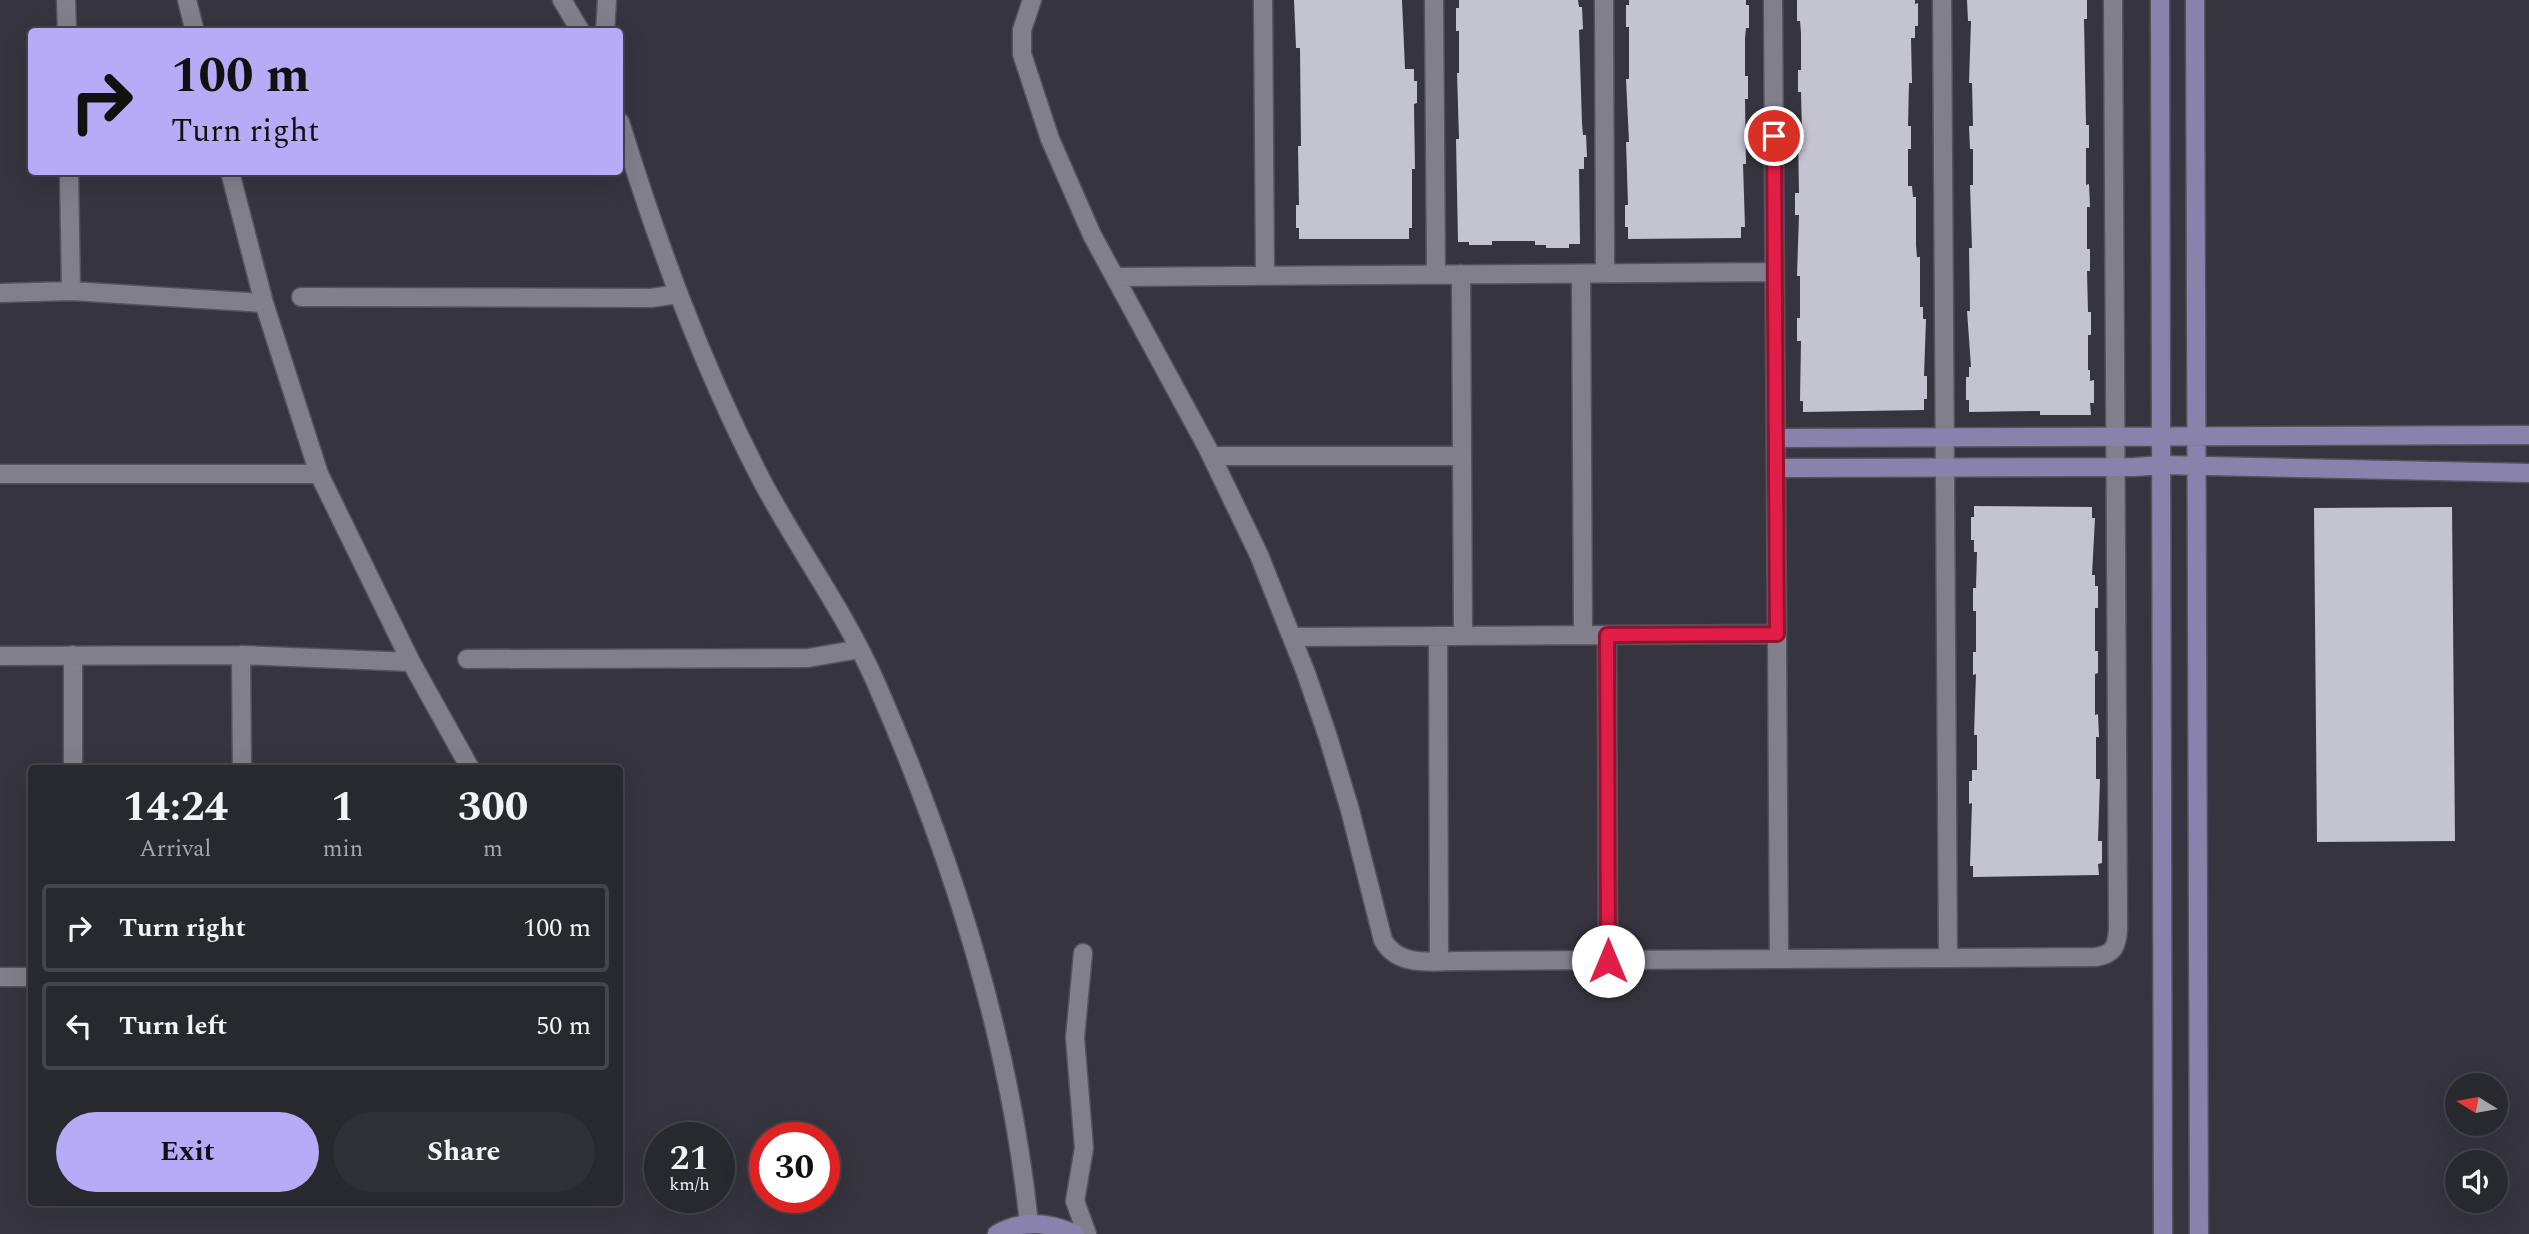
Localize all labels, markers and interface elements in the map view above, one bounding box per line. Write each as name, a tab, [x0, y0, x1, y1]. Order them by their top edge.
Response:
text: 100 m	[171, 39, 310, 114]
icon: right	[56, 56, 147, 147]
pin	[1744, 106, 1804, 166]
text: Turn right	[171, 107, 319, 156]
icon: arrive	[1755, 117, 1793, 155]
text: 14:24	[123, 776, 228, 839]
text: 1	[331, 776, 355, 839]
text: 300	[458, 776, 528, 839]
text: Arrival	[140, 832, 211, 867]
text: min	[323, 832, 363, 867]
text: m	[483, 832, 503, 867]
text: Turn right	[119, 908, 246, 948]
text: 100 m	[523, 908, 591, 948]
icon: right	[60, 909, 98, 947]
position arrow	[1571, 924, 1645, 998]
text: Turn left	[119, 1006, 227, 1046]
text: 50 m	[536, 1006, 591, 1046]
icon: left	[60, 1007, 98, 1045]
north arrow	[2445, 1073, 2508, 1136]
map controls	[2445, 1073, 2508, 1213]
button: Exit	[56, 1112, 319, 1192]
button: Share	[333, 1112, 595, 1192]
speed limit sign: 30	[749, 1122, 840, 1213]
text: 21	[670, 1132, 709, 1185]
button: sound	[2445, 1150, 2508, 1213]
text: km/h	[669, 1171, 710, 1198]

